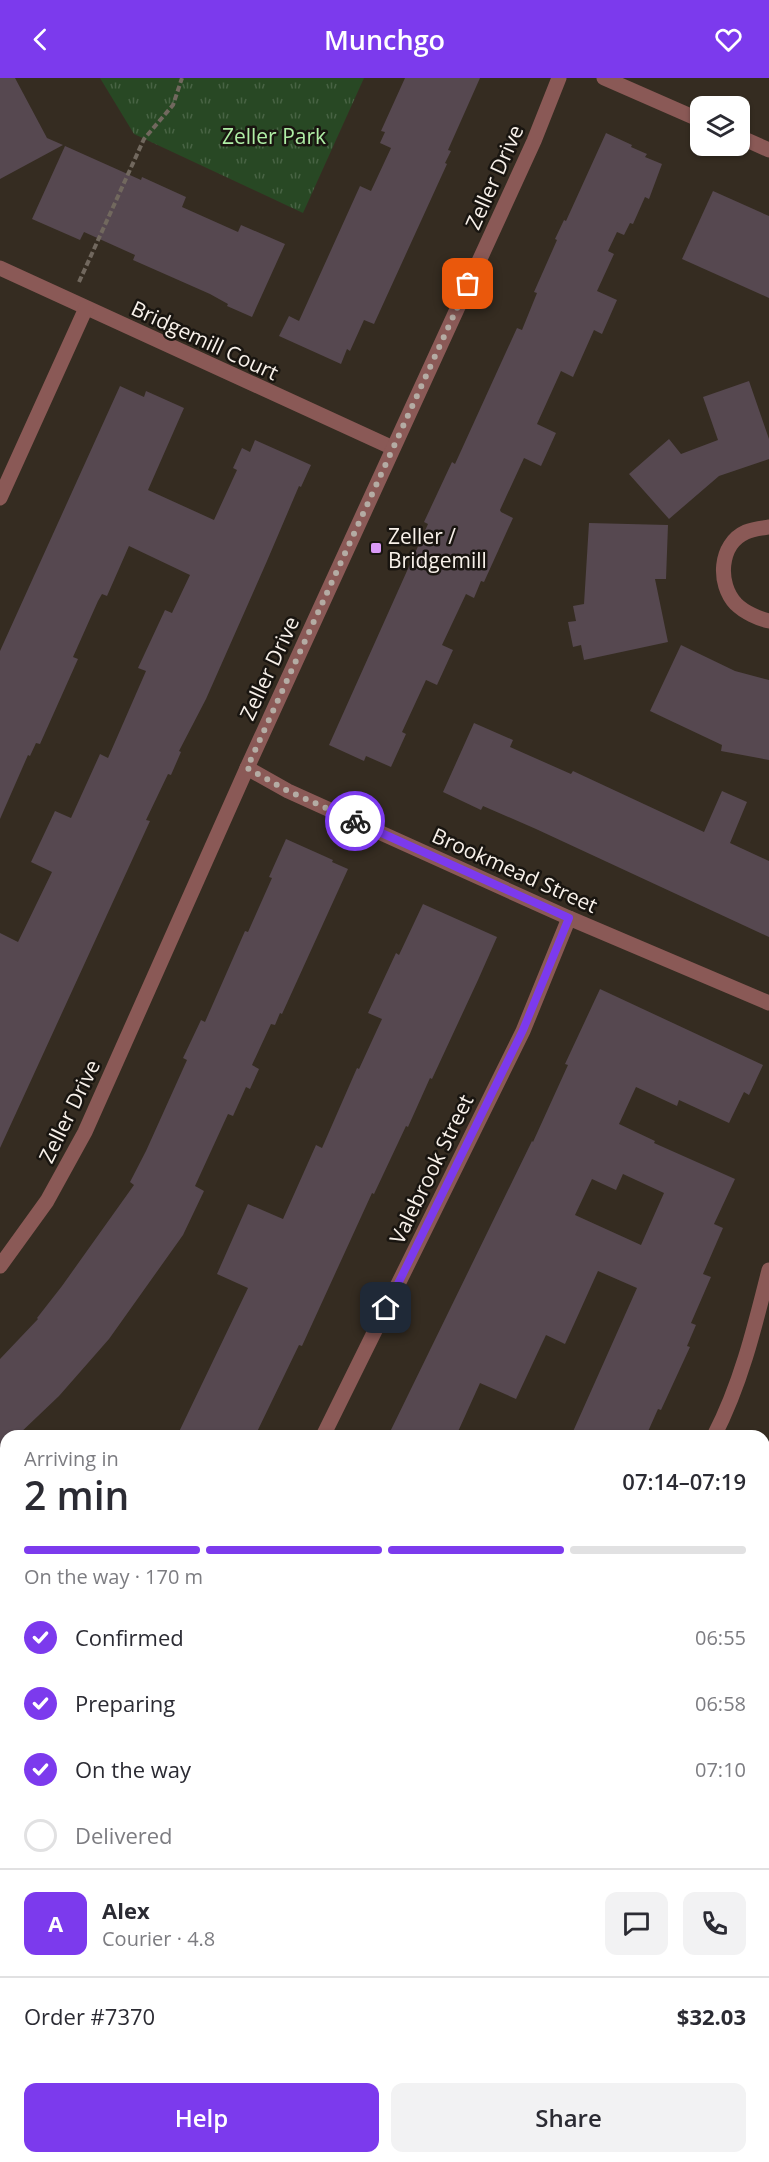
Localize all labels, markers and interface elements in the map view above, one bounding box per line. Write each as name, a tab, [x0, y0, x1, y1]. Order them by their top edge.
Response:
text: Munchgo	[324, 21, 445, 58]
icon: back	[24, 23, 57, 56]
icon: heart	[712, 23, 745, 56]
map controls	[690, 96, 750, 156]
button: layers	[690, 96, 750, 156]
street label: Zeller Drive	[459, 120, 529, 234]
park label: Zeller Park	[222, 122, 326, 150]
pin	[442, 258, 493, 309]
icon: bag	[451, 267, 484, 300]
street label: Bridgemill Court	[127, 294, 283, 386]
place label: Zeller / Bridgemill	[388, 522, 487, 574]
marker: Zeller / Bridgemill	[369, 541, 383, 555]
street label: Zeller Drive	[233, 611, 305, 725]
courier	[325, 791, 385, 851]
icon: bike	[339, 805, 372, 838]
street label: Brookmead Street	[428, 821, 602, 919]
street label: Zeller Drive	[32, 1055, 106, 1167]
street label: Valebrook Street	[383, 1090, 479, 1248]
pin	[360, 1282, 411, 1333]
icon: home	[369, 1291, 402, 1324]
text: Arriving in	[24, 1445, 119, 1472]
text: 07:14–07:19	[622, 1466, 746, 1496]
text: 2 min	[24, 1468, 129, 1521]
text: On the way · 170 m	[24, 1563, 203, 1590]
icon: check	[24, 1621, 57, 1654]
text: Confirmed	[75, 1622, 184, 1652]
text: 06:55	[695, 1624, 746, 1651]
icon: check	[24, 1687, 57, 1720]
text: Preparing	[75, 1688, 175, 1718]
text: 06:58	[695, 1690, 746, 1717]
icon: check	[24, 1753, 57, 1786]
text: On the way	[75, 1754, 191, 1784]
text: 07:10	[695, 1756, 746, 1783]
text: Delivered	[75, 1820, 173, 1850]
button: chat	[605, 1892, 668, 1955]
button: phone	[683, 1892, 746, 1955]
text: Alex	[102, 1895, 150, 1925]
text: A	[48, 1908, 63, 1938]
text: Courier · 4.8	[102, 1925, 215, 1952]
text: Order #7370	[24, 2001, 155, 2031]
text: $32.03	[677, 2001, 746, 2031]
button: Help	[24, 2083, 379, 2152]
button: Share	[391, 2083, 746, 2152]

